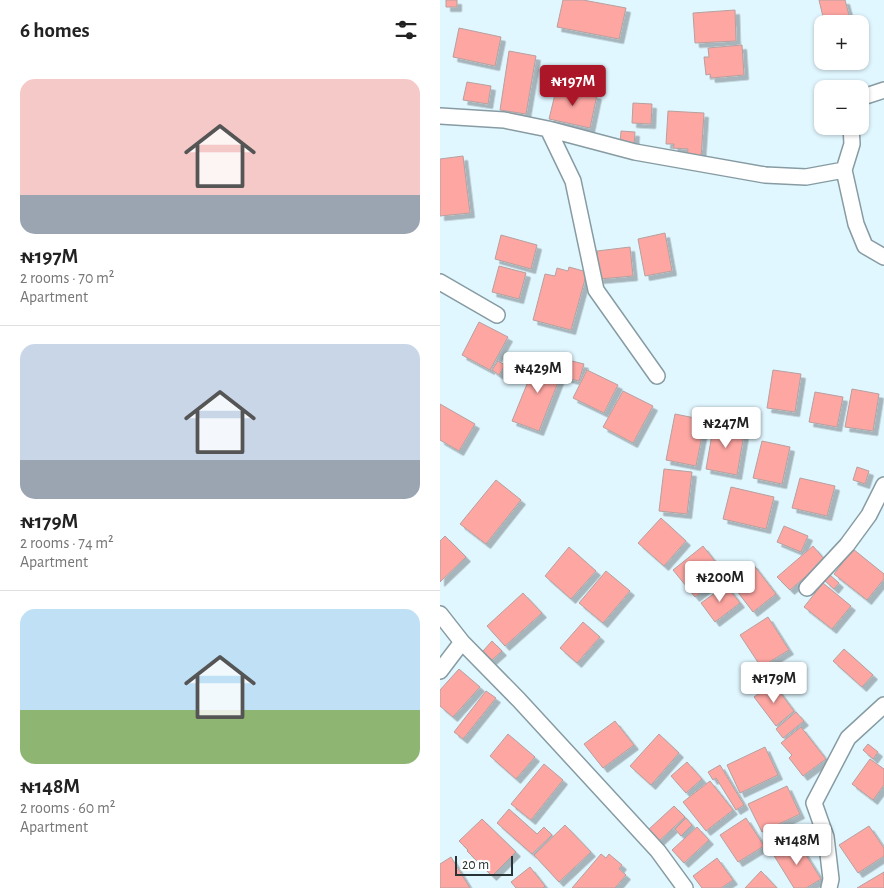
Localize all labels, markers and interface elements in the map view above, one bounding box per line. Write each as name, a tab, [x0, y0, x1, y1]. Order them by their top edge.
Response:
map controls	[814, 15, 869, 135]
button: +	[814, 15, 869, 70]
icon: filters	[392, 16, 420, 44]
text: 6 homes	[20, 20, 90, 41]
pin: ₦197M	[538, 64, 608, 107]
text: ₦197M	[551, 73, 595, 89]
button: −	[814, 80, 869, 135]
icon: home	[175, 111, 265, 201]
text: ₦197M	[20, 246, 78, 267]
text: 2 rooms · 70 m²	[20, 270, 114, 286]
text: Apartment	[20, 289, 88, 305]
pin: ₦429M	[503, 352, 573, 394]
text: ₦429M	[514, 360, 562, 376]
icon: home	[175, 377, 265, 467]
pin: ₦247M	[691, 406, 761, 449]
text: ₦247M	[703, 415, 749, 431]
text: ₦179M	[20, 511, 78, 532]
text: 2 rooms · 74 m²	[20, 535, 114, 551]
text: Apartment	[20, 554, 88, 570]
pin: ₦200M	[685, 560, 755, 603]
text: ₦200M	[696, 569, 744, 585]
icon: home	[175, 642, 265, 732]
pin: ₦179M	[739, 662, 809, 704]
text: ₦179M	[752, 670, 796, 686]
text: ₦148M	[20, 776, 80, 797]
text: 2 rooms · 60 m²	[20, 800, 115, 816]
text: Apartment	[20, 819, 88, 835]
pin: ₦148M	[762, 824, 832, 866]
text: ₦148M	[774, 832, 820, 848]
scale bar	[455, 853, 512, 876]
text: 20 m	[462, 858, 489, 872]

